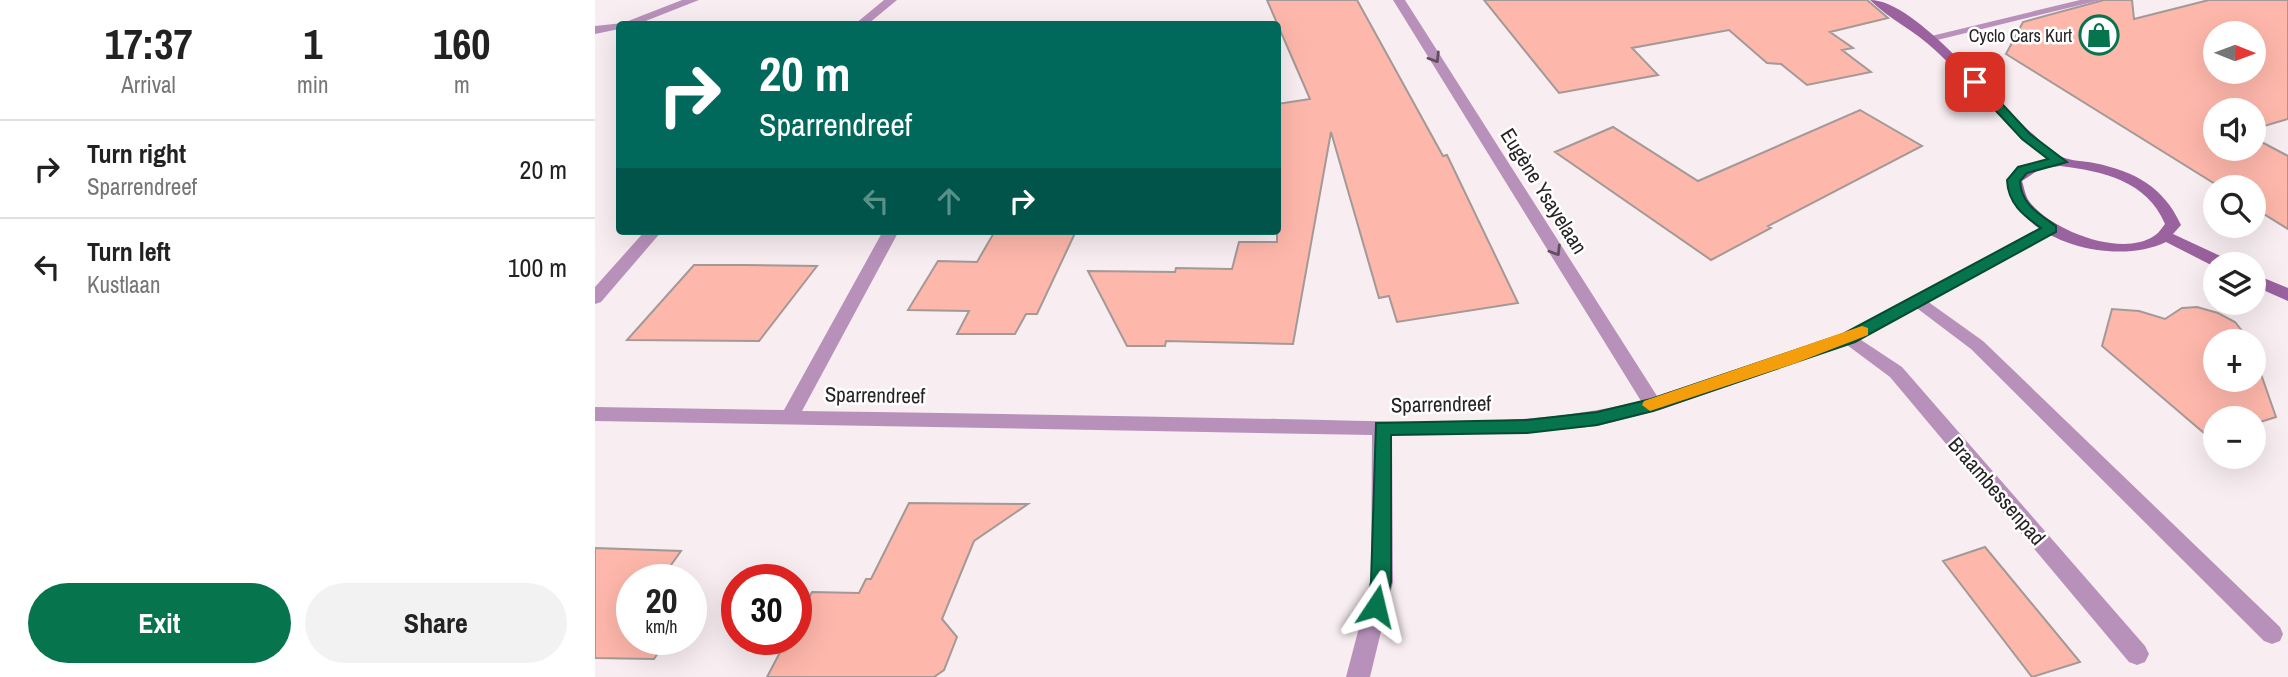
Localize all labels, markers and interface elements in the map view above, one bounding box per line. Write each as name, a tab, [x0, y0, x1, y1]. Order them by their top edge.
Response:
shop icon: Cyclo Cars Kurt	[2078, 14, 2120, 56]
text: 17:37	[105, 16, 193, 72]
text: 1	[303, 16, 322, 72]
text: 160	[433, 16, 491, 72]
north arrow	[2203, 21, 2266, 84]
map controls	[2203, 21, 2266, 469]
place label: Cyclo Cars Kurt	[1969, 23, 2072, 48]
text: 20 m	[759, 40, 851, 106]
icon: right	[644, 49, 735, 140]
one-way arrow	[1427, 50, 1440, 63]
pin	[1945, 52, 2005, 112]
icon: arrive	[1956, 63, 1994, 101]
text: Arrival	[121, 69, 176, 100]
text: min	[297, 69, 329, 100]
text: m	[454, 69, 470, 100]
button: sound	[2203, 98, 2266, 161]
text: Sparrendreef	[759, 103, 912, 146]
street label: Eugène Ysayelaan	[1494, 123, 1594, 259]
text: Turn right	[87, 136, 186, 171]
icon: right	[28, 150, 66, 188]
text: 20 m	[520, 152, 567, 187]
text: Sparrendreef	[87, 171, 197, 202]
button: search	[2203, 175, 2266, 238]
icon: left	[857, 182, 895, 220]
icon: ahead	[930, 182, 968, 220]
icon: right	[1003, 182, 1041, 220]
text: Turn left	[87, 234, 171, 269]
one-way arrow	[1548, 243, 1561, 256]
icon: left	[28, 248, 66, 286]
text: 100 m	[508, 250, 567, 285]
button: layers	[2203, 252, 2266, 315]
text: Kustlaan	[87, 269, 160, 300]
button: +	[2203, 329, 2266, 392]
street label: Sparrendreef	[824, 380, 926, 410]
street label: Sparrendreef	[1390, 389, 1492, 419]
button: −	[2203, 406, 2266, 469]
street label: Braambessenpad	[1942, 431, 2052, 551]
speed limit sign: 30	[721, 564, 812, 655]
position arrow	[1339, 569, 1413, 643]
text: 20	[646, 577, 677, 624]
button: Exit	[28, 583, 291, 663]
button: Share	[305, 583, 567, 663]
text: km/h	[646, 614, 678, 639]

